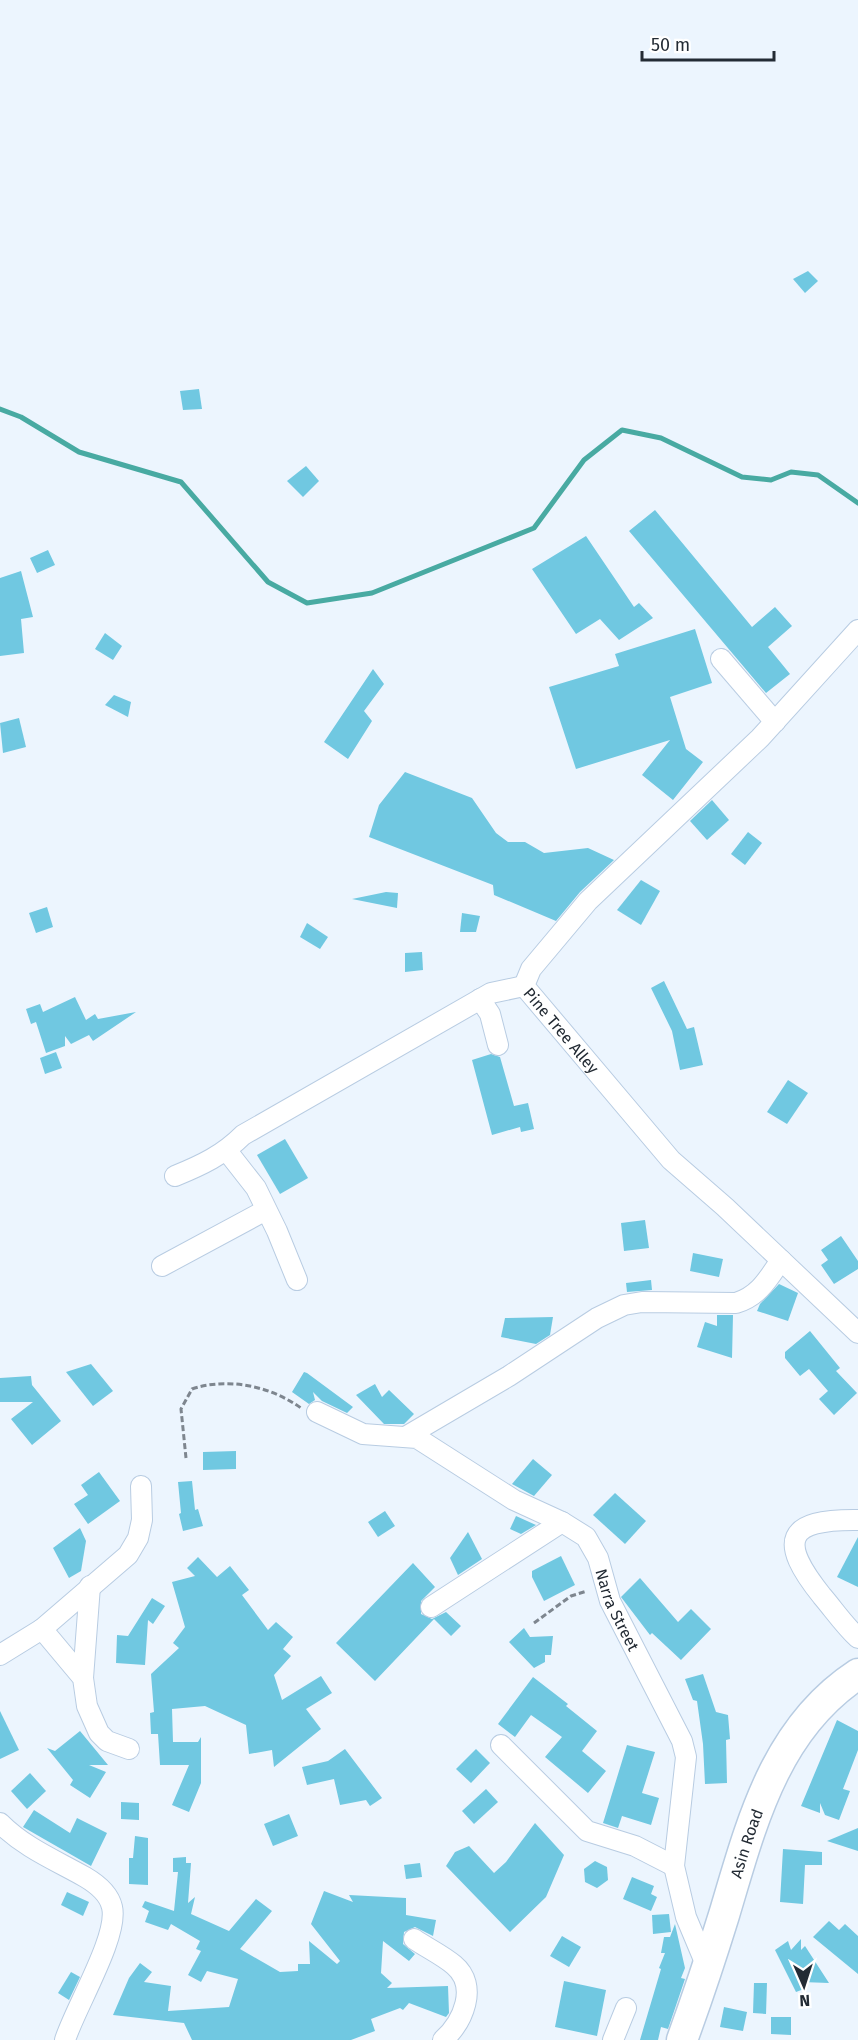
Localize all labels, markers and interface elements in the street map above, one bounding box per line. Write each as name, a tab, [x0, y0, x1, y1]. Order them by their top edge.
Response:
scale bar	[642, 24, 774, 62]
text: 50 m	[651, 34, 690, 56]
street label: Pine Tree Alley	[520, 984, 603, 1077]
street label: Narra Street	[592, 1567, 644, 1654]
street label: Asin Road	[726, 1806, 767, 1880]
north arrow	[774, 1956, 834, 2016]
text: N	[799, 1991, 811, 2010]

